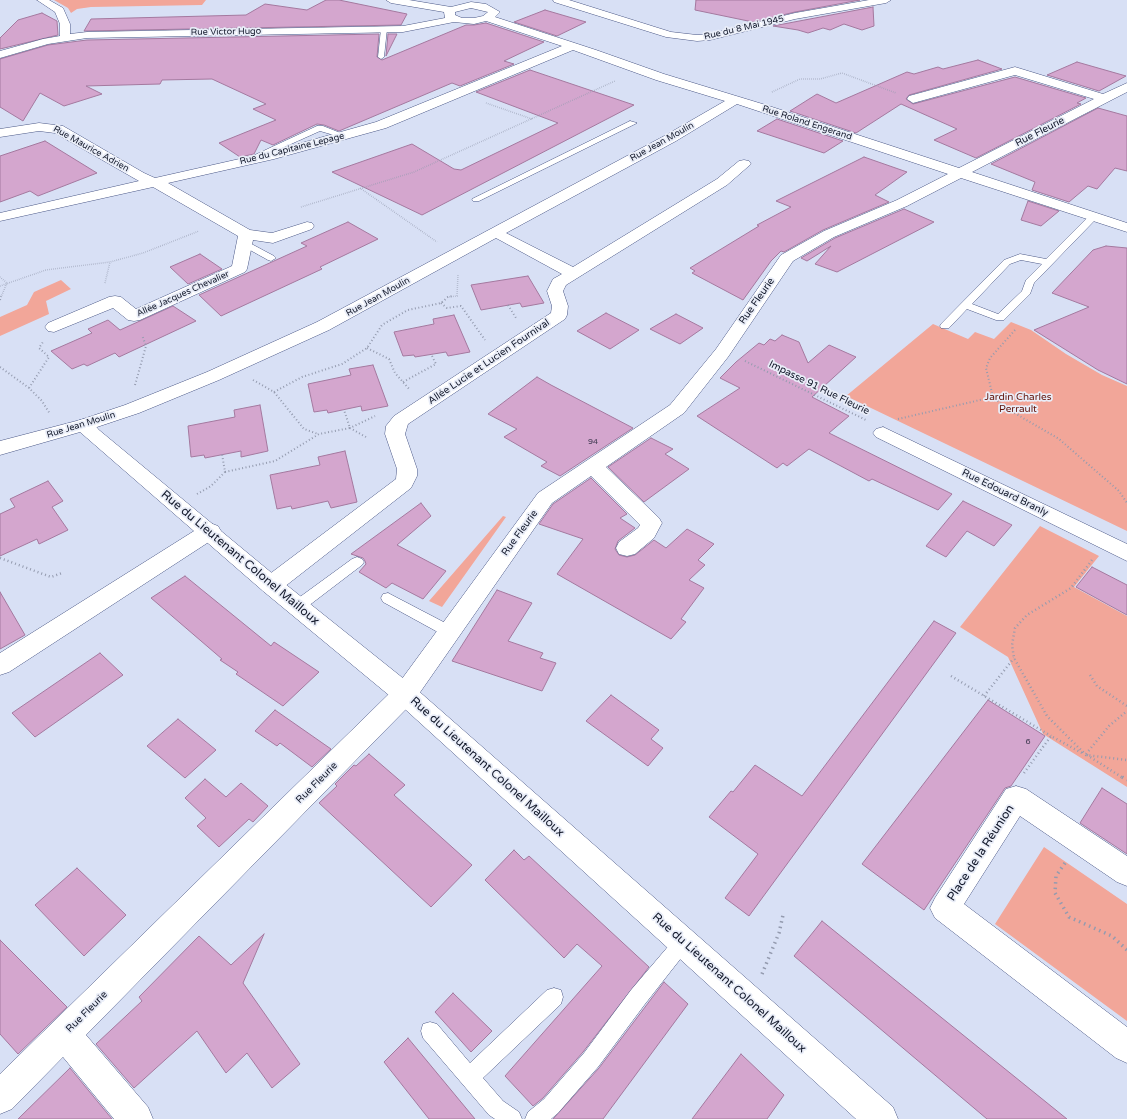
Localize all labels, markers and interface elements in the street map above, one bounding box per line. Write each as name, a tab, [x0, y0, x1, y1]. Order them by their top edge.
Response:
street label: Rue du 8 Mai 1945	[703, 14, 785, 42]
street label: Rue Victor Hugo	[191, 26, 261, 38]
street label: Rue Roland Engerand	[761, 103, 853, 143]
street label: Rue Fleurie	[1013, 114, 1067, 150]
street label: Rue Jean Moulin	[628, 120, 696, 164]
street label: Rue Maurice Adrien	[51, 124, 131, 174]
street label: Rue du Capitaine Lepage	[239, 131, 345, 167]
street label: Allée Jacques Chevalier	[135, 269, 231, 319]
street label: Rue Jean Moulin	[344, 275, 412, 319]
street label: Rue Fleurie	[737, 276, 777, 326]
street label: Allée Lucie et Lucien Fournival	[426, 317, 552, 407]
street label: Impasse 91 Rue Fleurie	[767, 358, 871, 418]
park label: Jardin Charles Perrault	[985, 391, 1051, 414]
street label: Rue Jean Moulin	[45, 409, 117, 441]
house number: 94	[588, 437, 598, 447]
street label: Rue Edouard Branly	[960, 467, 1050, 519]
street label: Rue du Lieutenant Colonel Mailloux	[158, 488, 322, 628]
street label: Rue Fleurie	[499, 508, 541, 558]
street label: Rue du Lieutenant Colonel Mailloux	[407, 694, 567, 840]
house number: 6	[1025, 737, 1031, 747]
street label: Rue Fleurie	[294, 760, 340, 806]
street label: Place de la Réunion	[944, 802, 1018, 904]
street label: Rue du Lieutenant Colonel Mailloux	[649, 910, 809, 1056]
street label: Rue Fleurie	[64, 989, 110, 1035]

